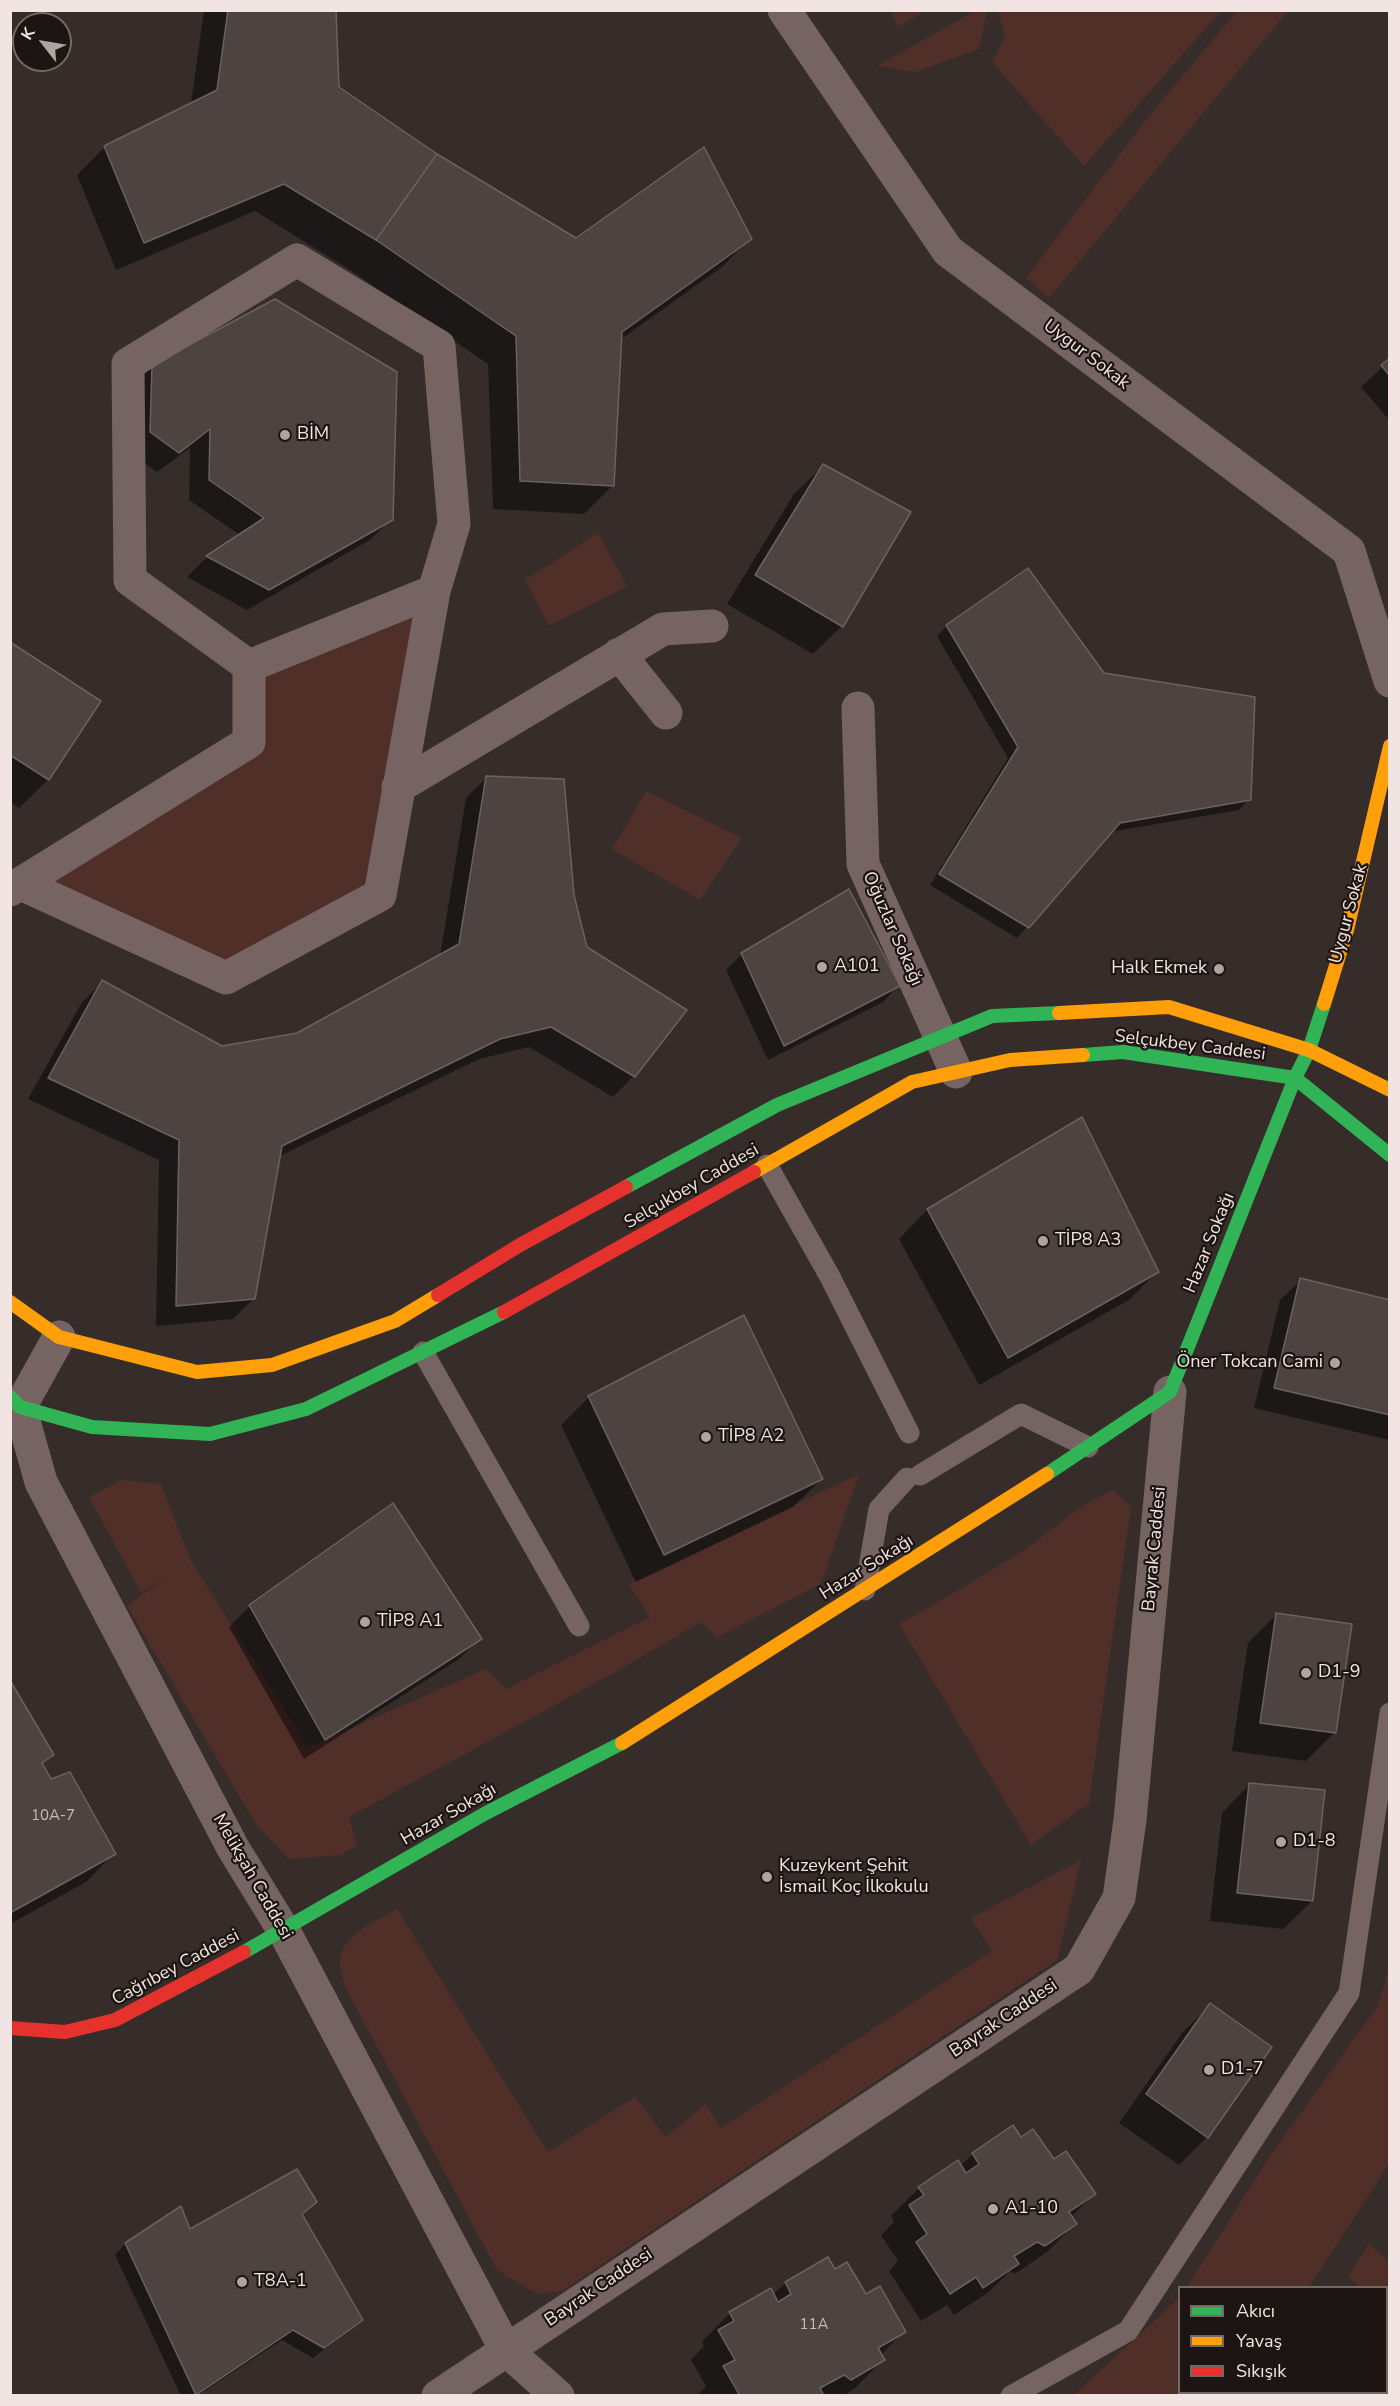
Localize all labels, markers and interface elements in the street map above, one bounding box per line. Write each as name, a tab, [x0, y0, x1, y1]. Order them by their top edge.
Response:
north arrow	[12, 12, 72, 72]
text: K	[16, 24, 40, 44]
street label: Uygur Sokak	[1039, 316, 1133, 394]
place label: BİM	[297, 424, 329, 446]
marker: BİM	[278, 428, 292, 442]
street label: Uygur Sokak	[1325, 862, 1373, 966]
street label: Oğuzlar Sokağı	[857, 868, 927, 990]
place label: A101	[834, 956, 880, 978]
place label: Halk Ekmek	[1111, 958, 1207, 980]
marker: A101	[815, 960, 829, 974]
marker: Halk Ekmek	[1212, 962, 1226, 976]
street label: Selçukbey Caddesi	[1113, 1026, 1267, 1066]
street label: Selçukbey Caddesi	[621, 1140, 763, 1234]
street label: Hazar Sokağı	[1180, 1190, 1240, 1296]
place label: TİP8 A3	[1055, 1230, 1121, 1252]
marker: TİP8 A3	[1036, 1234, 1050, 1248]
place label: Öner Tokcan Cami	[1176, 1352, 1323, 1374]
marker: Öner Tokcan Cami	[1328, 1356, 1342, 1370]
place label: TİP8 A2	[718, 1426, 784, 1448]
marker: TİP8 A2	[699, 1430, 713, 1444]
street label: Bayrak Caddesi	[1139, 1486, 1171, 1612]
street label: Hazar Sokağı	[816, 1531, 918, 1605]
place label: TİP8 A1	[377, 1611, 443, 1633]
marker: TİP8 A1	[358, 1615, 372, 1629]
place label: D1-9	[1318, 1662, 1361, 1684]
marker: D1-9	[1299, 1666, 1313, 1680]
street label: Hazar Sokağı	[398, 1779, 500, 1851]
house number: 10A-7	[31, 1807, 75, 1825]
street label: Melikşah Caddesi	[207, 1810, 297, 1944]
place label: D1-8	[1293, 1831, 1336, 1853]
marker: D1-8	[1274, 1835, 1288, 1849]
place label: Kuzeykent Şehit İsmail Koç İlkokulu	[779, 1856, 929, 1898]
marker: Kuzeykent Şehit İsmail Koç İlkokulu	[760, 1870, 774, 1884]
street label: Cağrıbey Caddesi	[109, 1925, 243, 2011]
street label: Bayrak Caddesi	[946, 1975, 1062, 2063]
place label: D1-7	[1221, 2059, 1264, 2081]
marker: D1-7	[1202, 2063, 1216, 2077]
place label: A1-10	[1005, 2198, 1058, 2220]
marker: A1-10	[986, 2202, 1000, 2216]
street label: Bayrak Caddesi	[541, 2244, 657, 2332]
place label: T8A-1	[254, 2271, 307, 2293]
marker: T8A-1	[235, 2275, 249, 2289]
legend	[1178, 2286, 1388, 2394]
text: Akıcı	[1236, 2299, 1275, 2323]
house number: 11A	[800, 2316, 828, 2334]
text: Yavaş	[1236, 2329, 1282, 2353]
text: Sıkışık	[1236, 2359, 1286, 2383]

